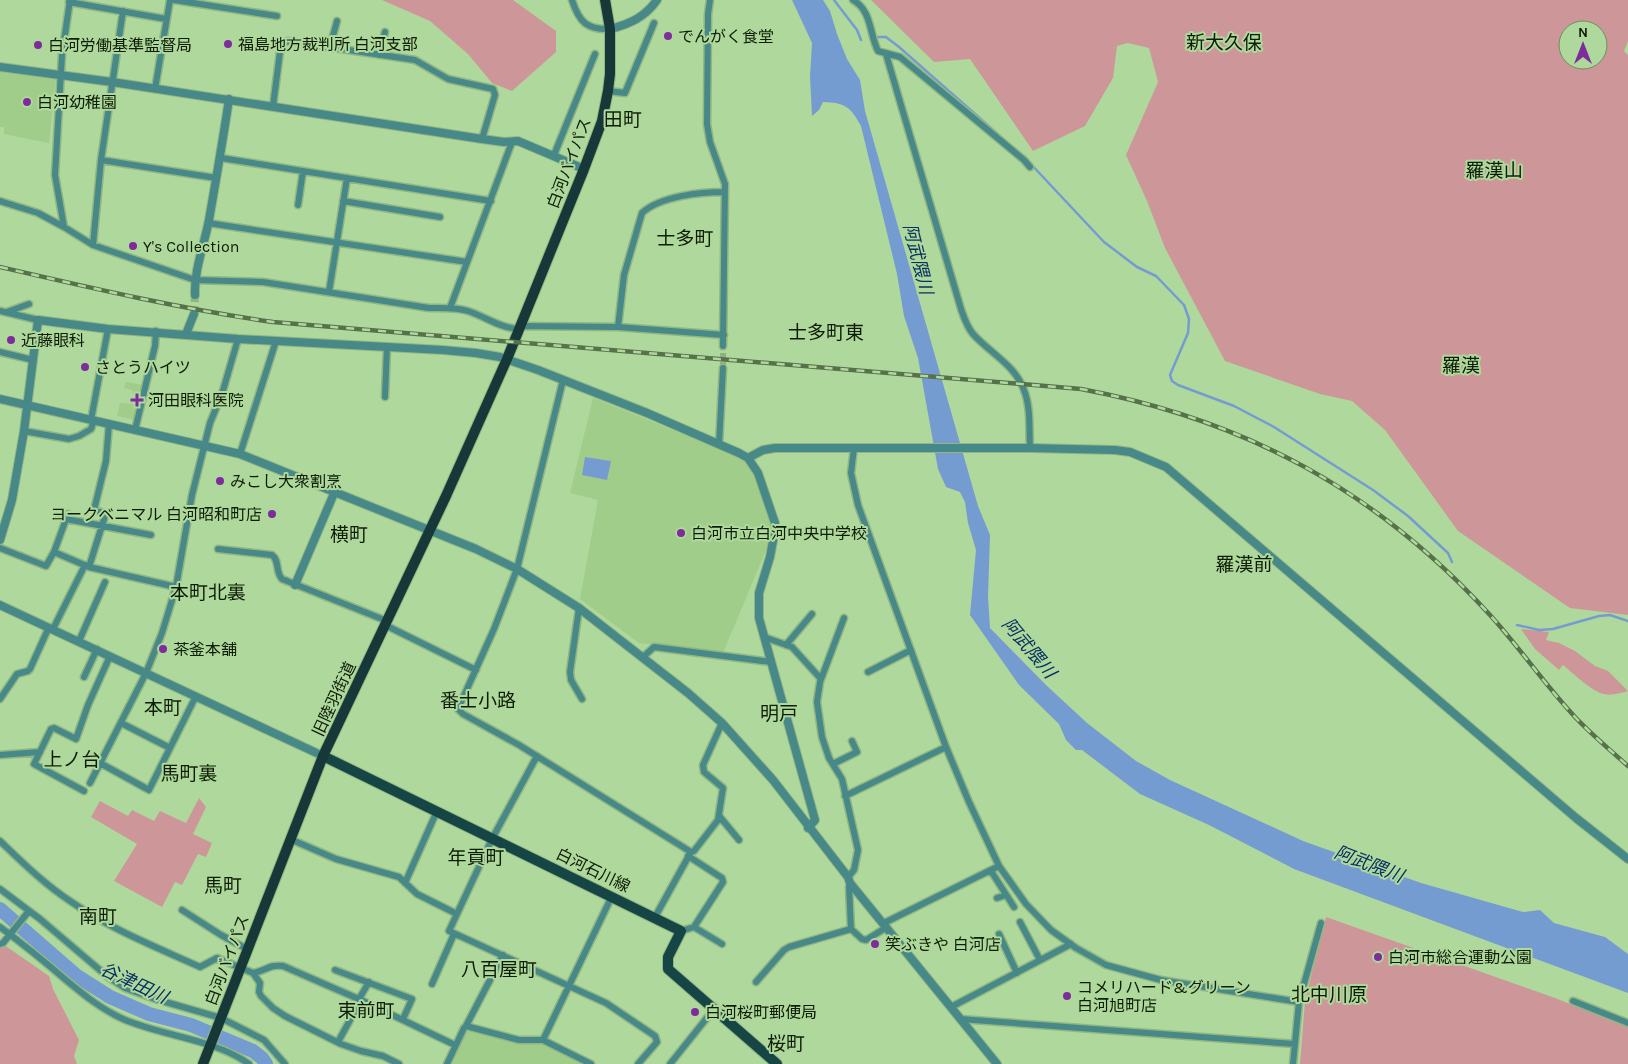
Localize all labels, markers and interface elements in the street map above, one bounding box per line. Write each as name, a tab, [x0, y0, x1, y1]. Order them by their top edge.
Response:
north arrow	[1558, 20, 1608, 70]
text: N	[1578, 24, 1588, 41]
place label: でんがく食堂	[678, 27, 774, 46]
marker: でんがく食堂	[662, 30, 674, 42]
district label: 新大久保	[1186, 32, 1262, 54]
place label: 福島地方裁判所 白河支部	[238, 35, 418, 54]
place label: 白河労働基準監督局	[48, 36, 192, 55]
marker: 福島地方裁判所 白河支部	[222, 38, 234, 50]
marker: 白河労働基準監督局	[32, 39, 44, 51]
place label: 白河幼稚園	[37, 93, 117, 112]
marker: 白河幼稚園	[21, 96, 33, 108]
district label: 田町	[604, 109, 642, 131]
street label: 白河バイパス	[543, 115, 595, 211]
district label: 羅漢山	[1465, 160, 1523, 182]
water label: 阿武隈川	[899, 221, 938, 299]
district label: 士多町	[656, 228, 714, 250]
place label: Y's Collection	[143, 237, 239, 256]
marker: Y's Collection	[127, 240, 139, 252]
district label: 士多町東	[788, 322, 864, 344]
place label: 近藤眼科	[21, 331, 85, 350]
marker: 近藤眼科	[5, 334, 17, 346]
district label: 羅漢	[1442, 355, 1480, 377]
place label: さとうハイツ	[95, 358, 191, 377]
marker: さとうハイツ	[79, 361, 91, 373]
place label: 河田眼科医院	[148, 391, 244, 410]
marker: 河田眼科医院	[130, 393, 144, 407]
place label: みこし大衆割烹	[230, 472, 342, 491]
marker: みこし大衆割烹	[214, 475, 226, 487]
place label: ヨークベニマル 白河昭和町店	[50, 505, 262, 524]
marker: ヨークベニマル 白河昭和町店	[266, 508, 278, 520]
district label: 横町	[330, 524, 368, 546]
place label: 白河市立白河中央中学校	[691, 524, 867, 543]
marker: 白河市立白河中央中学校	[675, 527, 687, 539]
district label: 羅漢前	[1215, 554, 1273, 576]
district label: 本町北裏	[170, 582, 246, 604]
water label: 阿武隈川	[997, 613, 1062, 684]
place label: 茶釜本舗	[173, 640, 237, 659]
marker: 茶釜本舗	[157, 643, 169, 655]
street label: 旧陸羽街道	[308, 659, 360, 739]
district label: 番士小路	[440, 690, 516, 712]
district label: 本町	[144, 697, 182, 719]
district label: 明戸	[760, 703, 798, 725]
district label: 上ノ台	[43, 749, 101, 771]
district label: 馬町裏	[160, 763, 218, 785]
water label: 阿武隈川	[1331, 841, 1408, 888]
street label: 白河石川線	[553, 844, 633, 896]
district label: 年貢町	[447, 847, 505, 869]
district label: 馬町	[204, 875, 242, 897]
district label: 南町	[79, 906, 117, 928]
street label: 白河バイパス	[201, 912, 253, 1008]
place label: 笑ぶきや 白河店	[885, 935, 1001, 954]
marker: 笑ぶきや 白河店	[869, 938, 881, 950]
place label: 白河市総合運動公園	[1388, 948, 1532, 967]
marker: 白河市総合運動公園	[1372, 951, 1384, 963]
water label: 谷津田川	[97, 958, 173, 1009]
district label: 八百屋町	[461, 959, 537, 981]
place label: コメリハード&グリーン 白河旭町店	[1077, 978, 1251, 1015]
district label: 北中川原	[1291, 984, 1367, 1006]
marker: コメリハード&グリーン 白河旭町店	[1061, 990, 1073, 1002]
district label: 束前町	[337, 1000, 395, 1022]
place label: 白河桜町郵便局	[705, 1003, 817, 1022]
marker: 白河桜町郵便局	[689, 1006, 701, 1018]
district label: 桜町	[767, 1033, 805, 1055]

